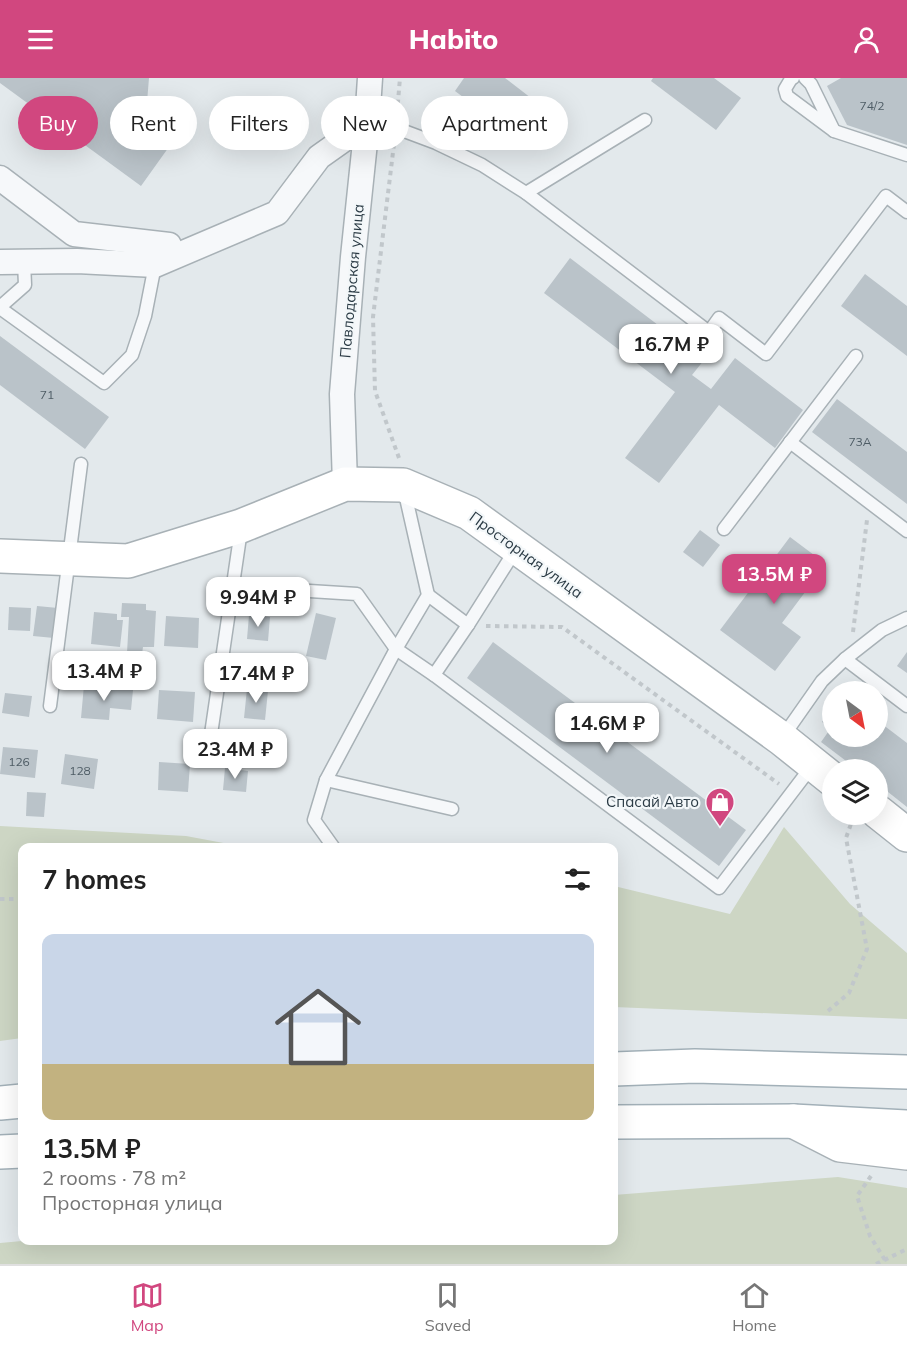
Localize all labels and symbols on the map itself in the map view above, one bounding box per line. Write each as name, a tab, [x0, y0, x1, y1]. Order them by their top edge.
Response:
house number: 74/2	[859, 98, 885, 113]
street label: Павлодарская улица	[335, 203, 368, 359]
pin: 16.7M ₽	[616, 324, 726, 375]
house number: 71	[40, 387, 54, 402]
house number: 73А	[848, 434, 872, 449]
street label: Просторная улица	[466, 507, 587, 602]
pin: 13.5M ₽	[719, 554, 829, 605]
pin: 9.94M ₽	[203, 577, 313, 628]
pin: 13.4M ₽	[49, 651, 159, 702]
pin: 17.4M ₽	[201, 653, 311, 704]
north arrow	[822, 681, 888, 747]
pin: 14.6M ₽	[552, 703, 662, 754]
pin: 23.4M ₽	[180, 729, 290, 780]
house number: 126	[8, 754, 30, 769]
house number: 128	[69, 763, 91, 778]
shop icon: Спасай Авто	[704, 786, 736, 828]
place label: Спасай Авто	[606, 792, 699, 811]

